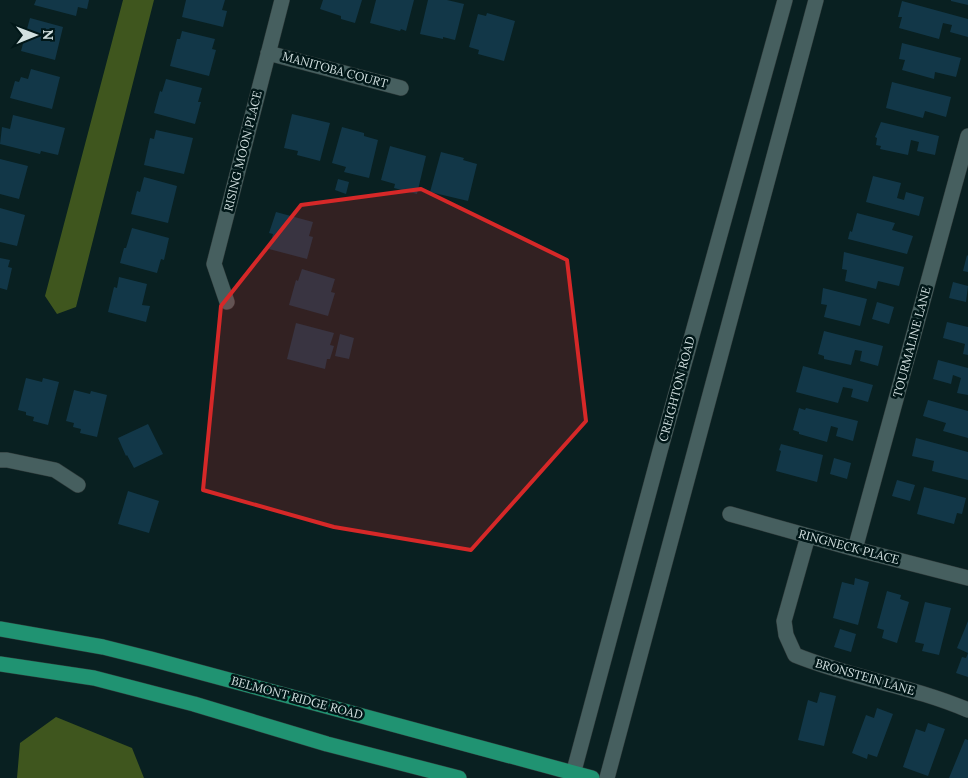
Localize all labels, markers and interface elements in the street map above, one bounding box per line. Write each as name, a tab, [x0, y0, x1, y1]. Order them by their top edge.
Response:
north arrow	[10, 10, 60, 60]
text: N	[39, 29, 57, 41]
street label: MANITOBA COURT	[281, 48, 390, 91]
street label: RISING MOON PLACE	[220, 89, 265, 213]
street label: TOURMALINE LANE	[889, 285, 934, 399]
street label: CREIGHTON ROAD	[655, 334, 698, 443]
street label: RINGNECK PLACE	[797, 526, 901, 567]
street label: BRONSTEIN LANE	[814, 655, 917, 698]
street label: BELMONT RIDGE ROAD	[230, 673, 365, 722]

